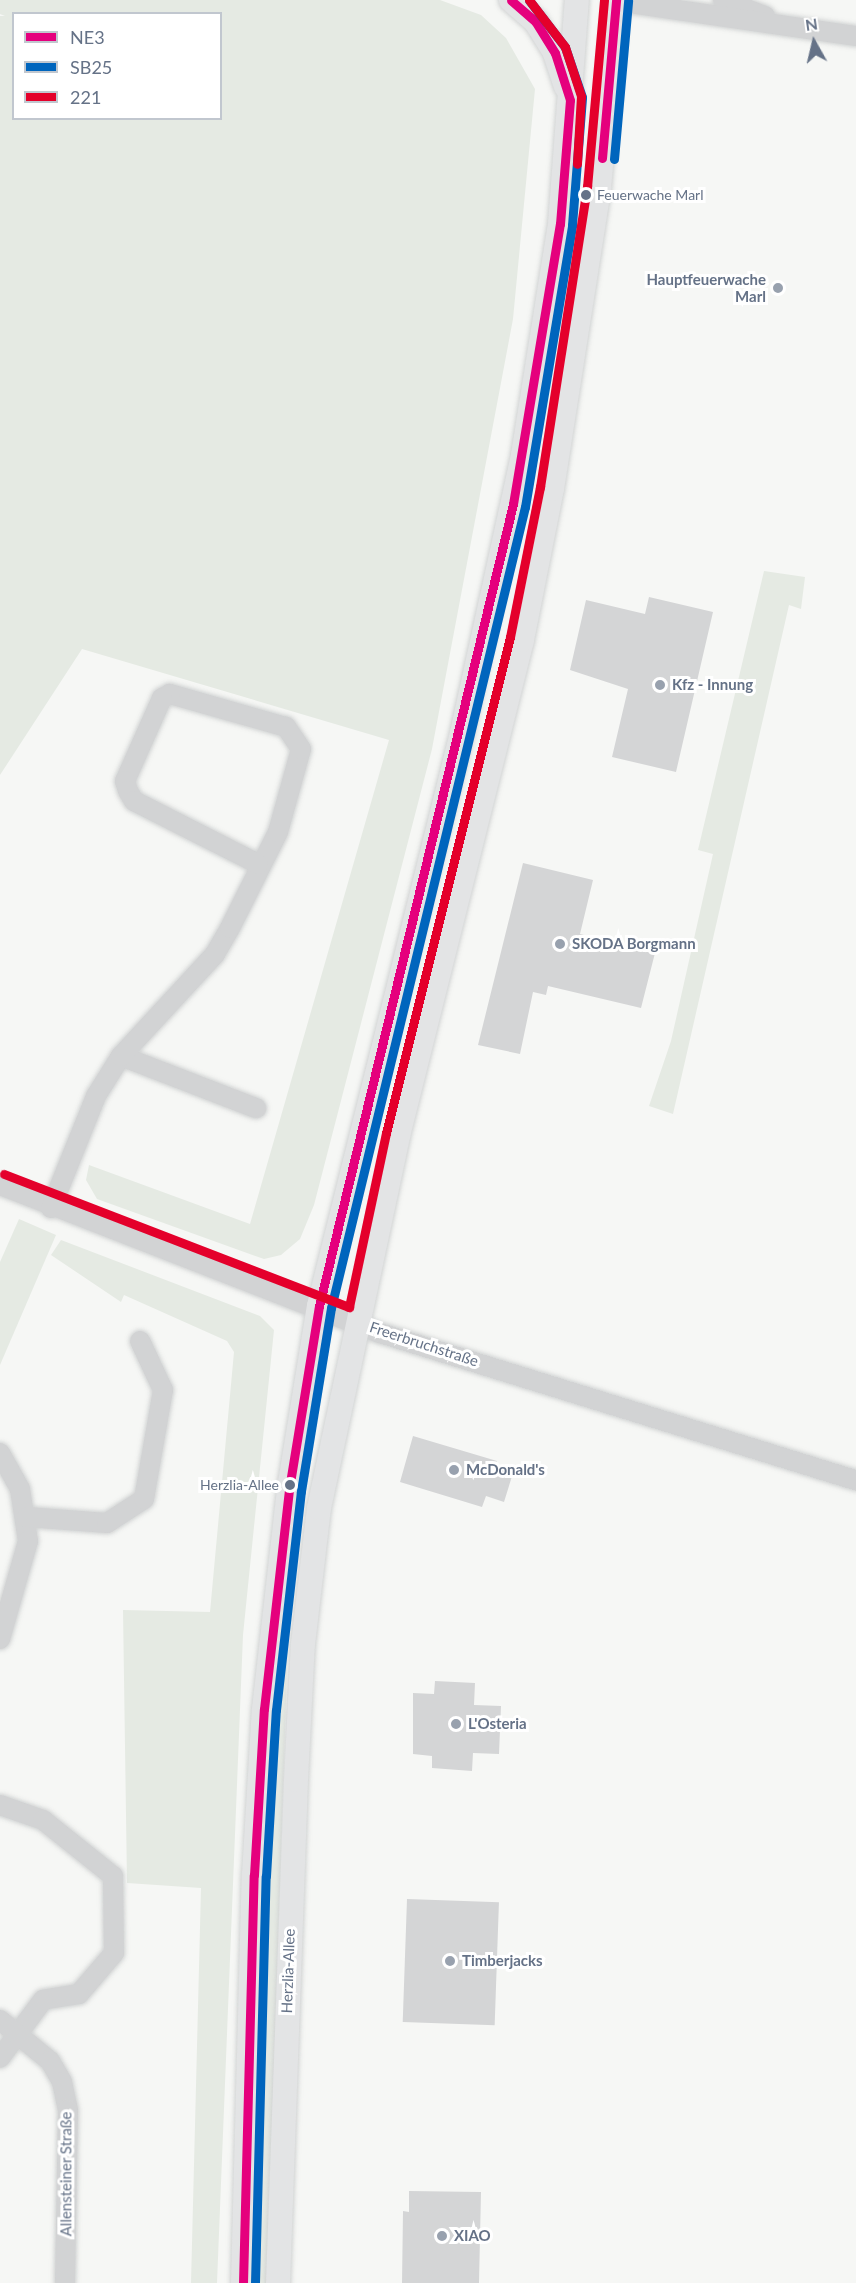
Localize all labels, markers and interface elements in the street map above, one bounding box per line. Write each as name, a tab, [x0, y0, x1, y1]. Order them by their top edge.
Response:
legend	[12, 12, 222, 120]
north arrow	[784, 12, 844, 72]
text: N	[804, 13, 819, 34]
text: NE3	[70, 26, 105, 48]
text: SB25	[70, 56, 112, 78]
text: 221	[70, 86, 101, 108]
place label: Feuerwache Marl	[597, 187, 703, 203]
marker: Feuerwache Marl	[580, 189, 592, 201]
place label: Hauptfeuerwache Marl	[646, 270, 766, 305]
marker: Hauptfeuerwache Marl	[771, 281, 785, 295]
place label: Kfz - Innung	[672, 676, 753, 694]
marker: Kfz - Innung	[653, 678, 667, 692]
place label: SKODA Borgmann	[572, 935, 696, 953]
marker: SKODA Borgmann	[553, 937, 567, 951]
street label: Freerbruchstraße	[367, 1318, 481, 1370]
place label: McDonald's	[466, 1461, 545, 1479]
marker: McDonald's	[447, 1463, 461, 1477]
place label: Herzlia-Allee	[200, 1477, 279, 1493]
marker: Herzlia-Allee	[284, 1479, 296, 1491]
place label: L'Osteria	[468, 1715, 527, 1733]
marker: L'Osteria	[449, 1717, 463, 1731]
street label: Herzlia-Allee	[278, 1928, 298, 2014]
place label: Timberjacks	[462, 1952, 543, 1970]
marker: Timberjacks	[443, 1954, 457, 1968]
street label: Allensteiner Straße	[57, 2111, 75, 2237]
place label: XIAO	[454, 2227, 491, 2245]
marker: XIAO	[435, 2229, 449, 2243]

